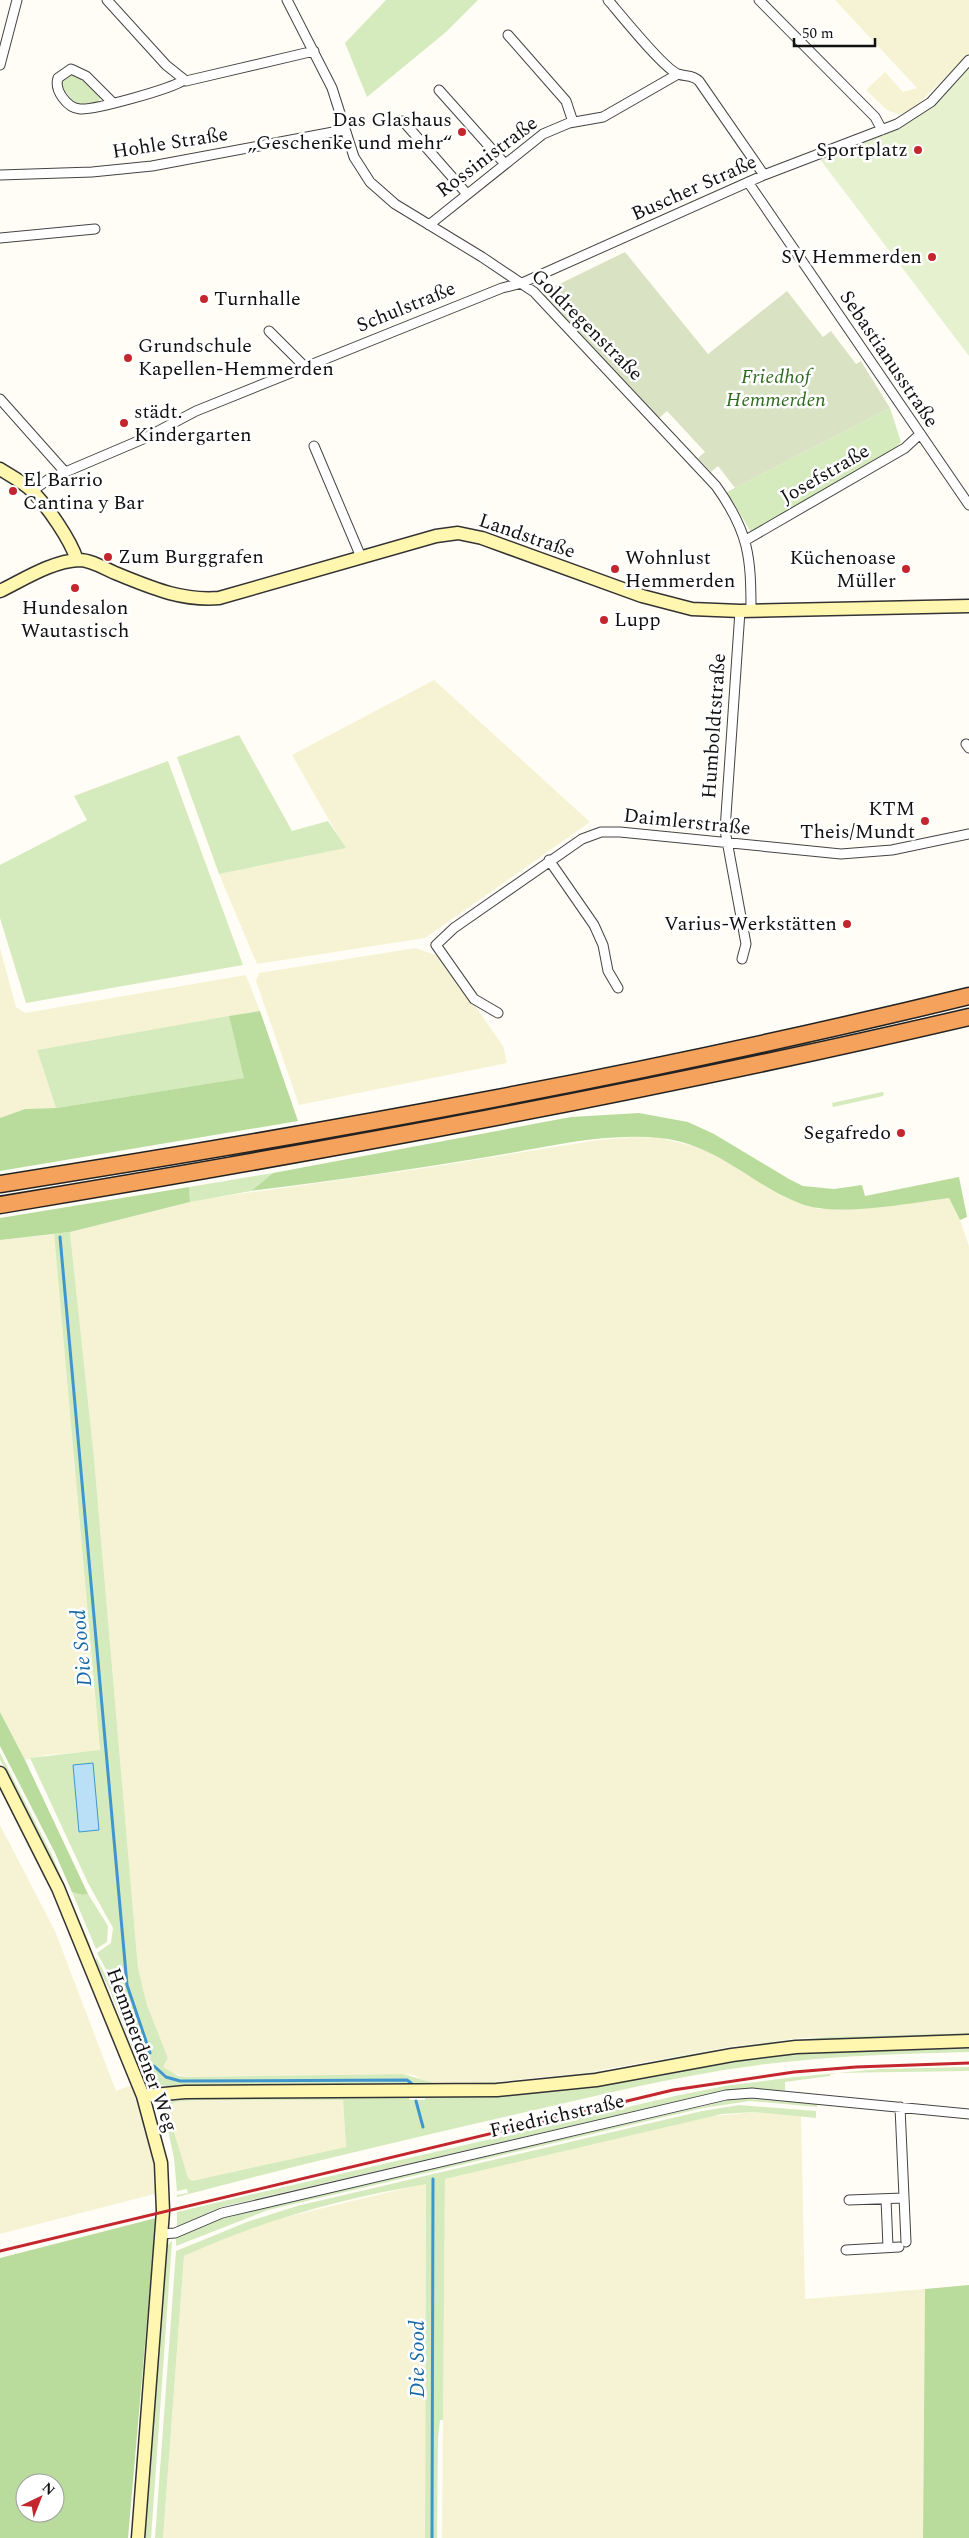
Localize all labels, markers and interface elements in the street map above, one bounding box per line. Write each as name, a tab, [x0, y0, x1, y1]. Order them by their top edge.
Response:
scale bar	[794, 15, 875, 47]
text: 50 m	[802, 22, 834, 45]
place label: Das Glashaus „Geschenke und mehr“	[248, 105, 452, 158]
street label: Rossinistraße	[430, 109, 544, 205]
street label: Hohle Straße	[110, 119, 230, 167]
marker: Das Glashaus „Geschenke und mehr“	[456, 126, 468, 138]
place label: Sportplatz	[816, 135, 908, 165]
marker: Sportplatz	[912, 144, 924, 156]
street label: Buscher Straße	[626, 147, 762, 229]
place label: SV Hemmerden	[781, 242, 922, 272]
marker: SV Hemmerden	[926, 251, 938, 263]
street label: Goldregenstraße	[524, 262, 650, 388]
street label: Schulstraße	[352, 273, 460, 341]
place label: Turnhalle	[214, 284, 301, 314]
street label: Sebastianusstraße	[832, 284, 946, 434]
marker: Turnhalle	[198, 293, 210, 305]
place label: Grundschule Kapellen-Hemmerden	[138, 331, 334, 384]
marker: Grundschule Kapellen-Hemmerden	[122, 352, 134, 364]
park label: Friedhof Hemmerden	[726, 362, 826, 415]
place label: städt. Kindergarten	[134, 397, 252, 450]
marker: städt. Kindergarten	[118, 417, 130, 429]
street label: Josefstraße	[775, 436, 875, 512]
place label: El Barrio Cantina y Bar	[23, 465, 144, 518]
marker: El Barrio Cantina y Bar	[7, 485, 19, 497]
street label: Landstraße	[475, 505, 579, 567]
place label: Zum Burggrafen	[118, 542, 264, 572]
place label: Wohnlust Hemmerden	[625, 543, 735, 596]
place label: Küchenoase Müller	[789, 543, 896, 596]
marker: Zum Burggrafen	[102, 551, 114, 563]
marker: Wohnlust Hemmerden	[609, 563, 621, 575]
marker: Küchenoase Müller	[900, 563, 912, 575]
marker: Hundesalon Wautastisch	[69, 582, 81, 594]
place label: Hundesalon Wautastisch	[21, 593, 129, 646]
place label: Lupp	[614, 605, 661, 635]
marker: Lupp	[598, 614, 610, 626]
street label: Humboldtstraße	[694, 652, 734, 800]
place label: KTM Theis/Mundt	[800, 794, 915, 847]
street label: Daimlerstraße	[622, 800, 752, 844]
marker: KTM Theis/Mundt	[919, 815, 931, 827]
place label: Varius-Werkstätten	[664, 909, 837, 939]
marker: Varius-Werkstätten	[841, 918, 853, 930]
place label: Segafredo	[804, 1118, 891, 1148]
marker: Segafredo	[895, 1127, 907, 1139]
water label: Die Sood	[63, 1608, 101, 1688]
street label: Hemmerdener Weg	[98, 1964, 186, 2136]
street label: Friedrichstraße	[487, 2086, 627, 2146]
water label: Die Sood	[402, 2320, 434, 2398]
north arrow	[15, 2473, 65, 2523]
text: N	[37, 2477, 60, 2500]

